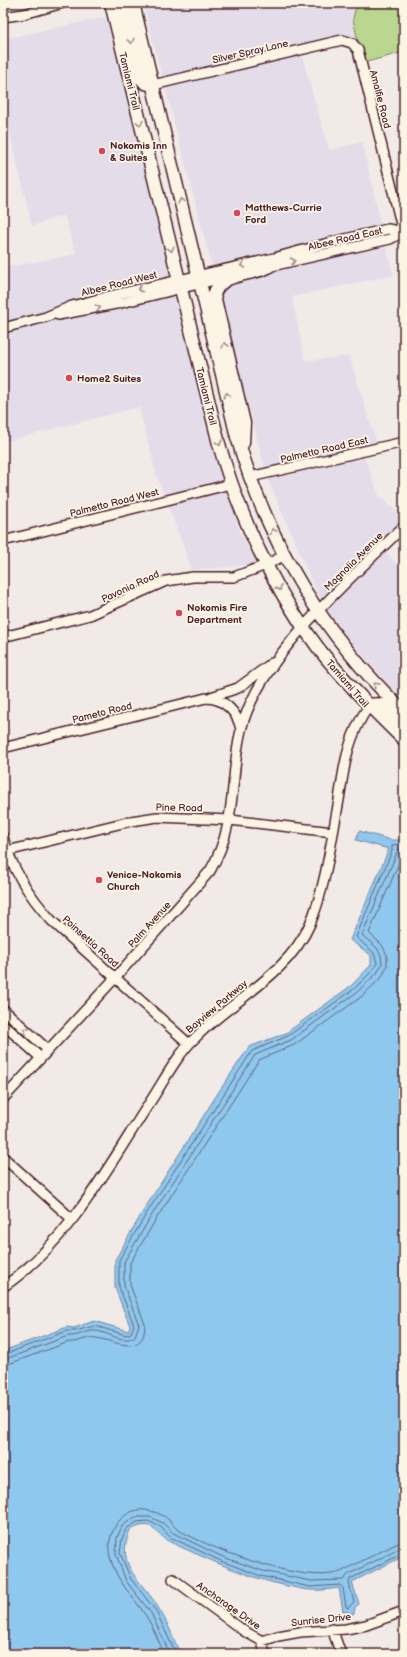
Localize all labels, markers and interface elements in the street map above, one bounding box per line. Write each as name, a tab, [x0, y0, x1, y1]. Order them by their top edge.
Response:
street label: Silver Spray Lane	[211, 37, 289, 67]
one-way arrow	[127, 38, 135, 44]
street label: Tamiami Trail	[116, 51, 142, 111]
street label: Amalfie Road	[367, 69, 393, 130]
one-way arrow	[136, 119, 144, 126]
place label: Nokomis Inn & Suites	[110, 140, 168, 164]
marker: Nokomis Inn & Suites	[97, 146, 107, 156]
one-way arrow	[177, 197, 186, 204]
place label: Matthews-Currie Ford	[245, 202, 322, 226]
marker: Matthews-Currie Ford	[232, 208, 242, 218]
street label: Albee Road East	[307, 225, 383, 253]
one-way arrow	[166, 245, 175, 252]
one-way arrow	[290, 257, 296, 265]
one-way arrow	[240, 261, 246, 269]
street label: Albee Road West	[80, 269, 158, 299]
one-way arrow	[137, 284, 144, 292]
one-way arrow	[95, 304, 101, 312]
one-way arrow	[221, 342, 230, 349]
street label: Tamiami Trail	[193, 366, 219, 426]
marker: Home2 Suites	[64, 373, 74, 383]
place label: Home2 Suites	[77, 373, 141, 385]
one-way arrow	[224, 392, 232, 398]
street label: Palmetto Road East	[279, 434, 369, 466]
one-way arrow	[214, 440, 222, 446]
street label: Palmetto Road West	[69, 486, 160, 520]
one-way arrow	[270, 528, 278, 536]
street label: Magnolia Avenue	[322, 530, 386, 593]
street label: Pavonia Road	[100, 568, 161, 606]
one-way arrow	[275, 584, 282, 592]
place label: Nokomis Fire Department	[187, 602, 247, 626]
marker: Nokomis Fire Department	[174, 608, 184, 618]
street label: Tamiami Trail	[323, 657, 371, 710]
one-way arrow	[373, 682, 381, 690]
street label: Pameto Road	[71, 700, 134, 726]
street label: Pine Road	[155, 802, 203, 814]
place label: Venice-Nokomis Church	[107, 869, 181, 893]
marker: Venice-Nokomis Church	[94, 875, 104, 885]
street label: Palm Avenue	[126, 899, 174, 950]
street label: Poinsettia Road	[60, 913, 121, 970]
street label: Bayview Parkway	[183, 977, 250, 1036]
one-way arrow	[23, 1027, 30, 1034]
street label: Anchorage Drive	[194, 1579, 263, 1632]
street label: Sunrise Drive	[290, 1611, 352, 1629]

